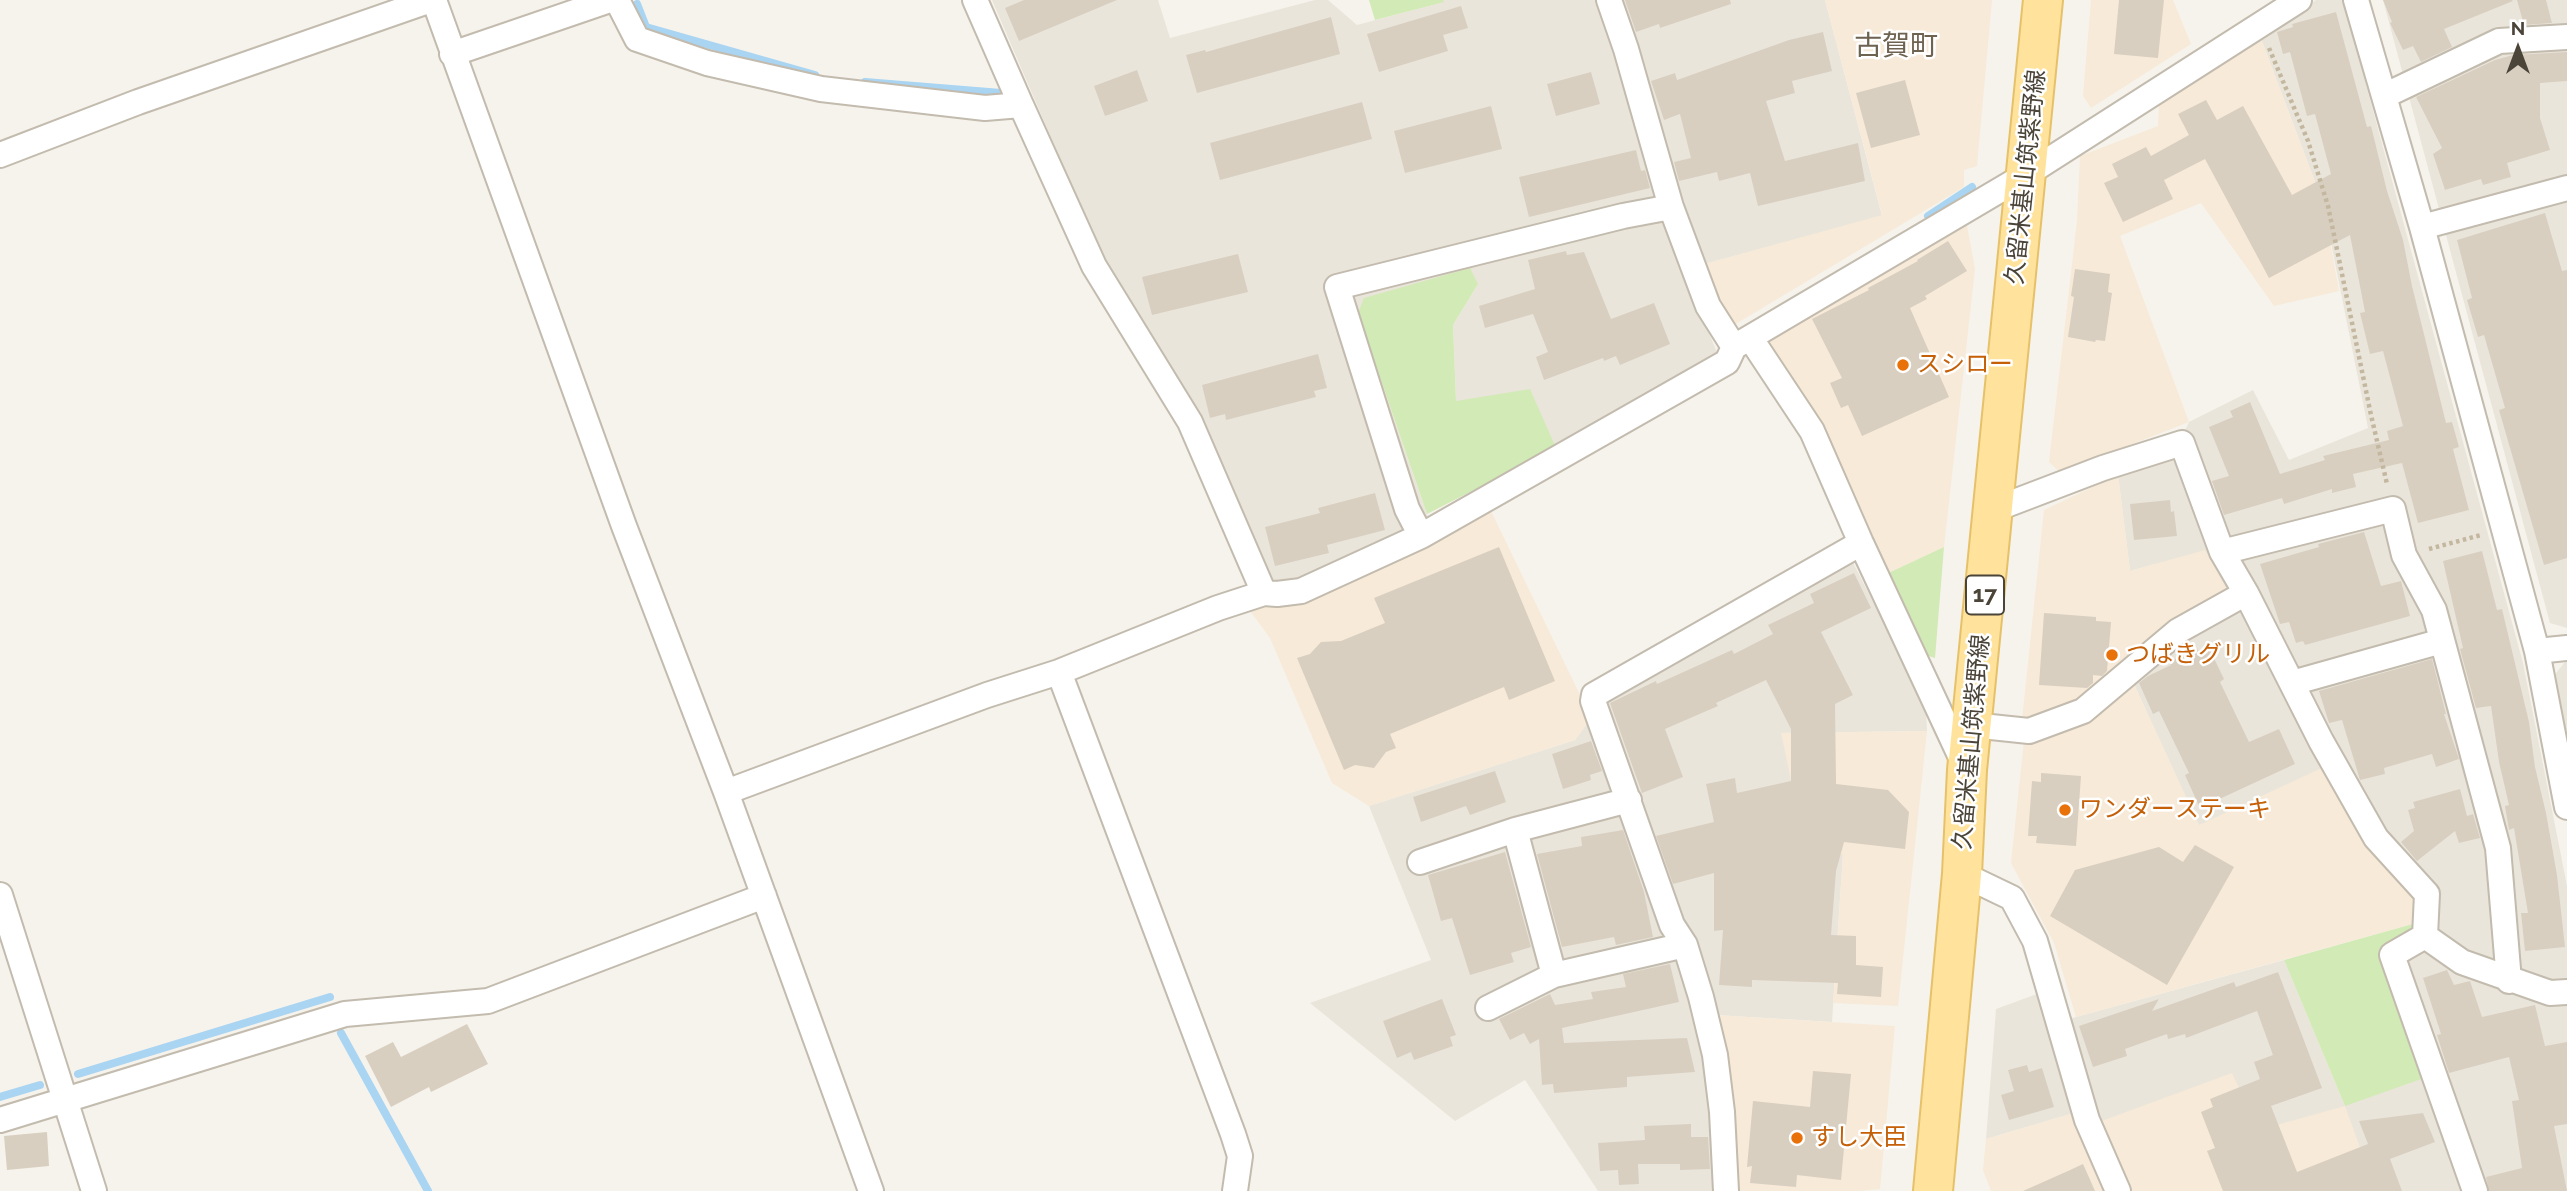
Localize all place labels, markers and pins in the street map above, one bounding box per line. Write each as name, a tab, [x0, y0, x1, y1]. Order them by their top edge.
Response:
place label: スシロー	[1917, 351, 2013, 379]
marker: スシロー	[1895, 357, 1911, 373]
place label: つばきグリル	[2126, 641, 2270, 669]
marker: つばきグリル	[2104, 647, 2120, 663]
place label: ワンダーステーキ	[2079, 796, 2271, 824]
marker: ワンダーステーキ	[2057, 802, 2073, 818]
place label: すし大臣	[1811, 1124, 1907, 1152]
marker: すし大臣	[1789, 1130, 1805, 1146]

